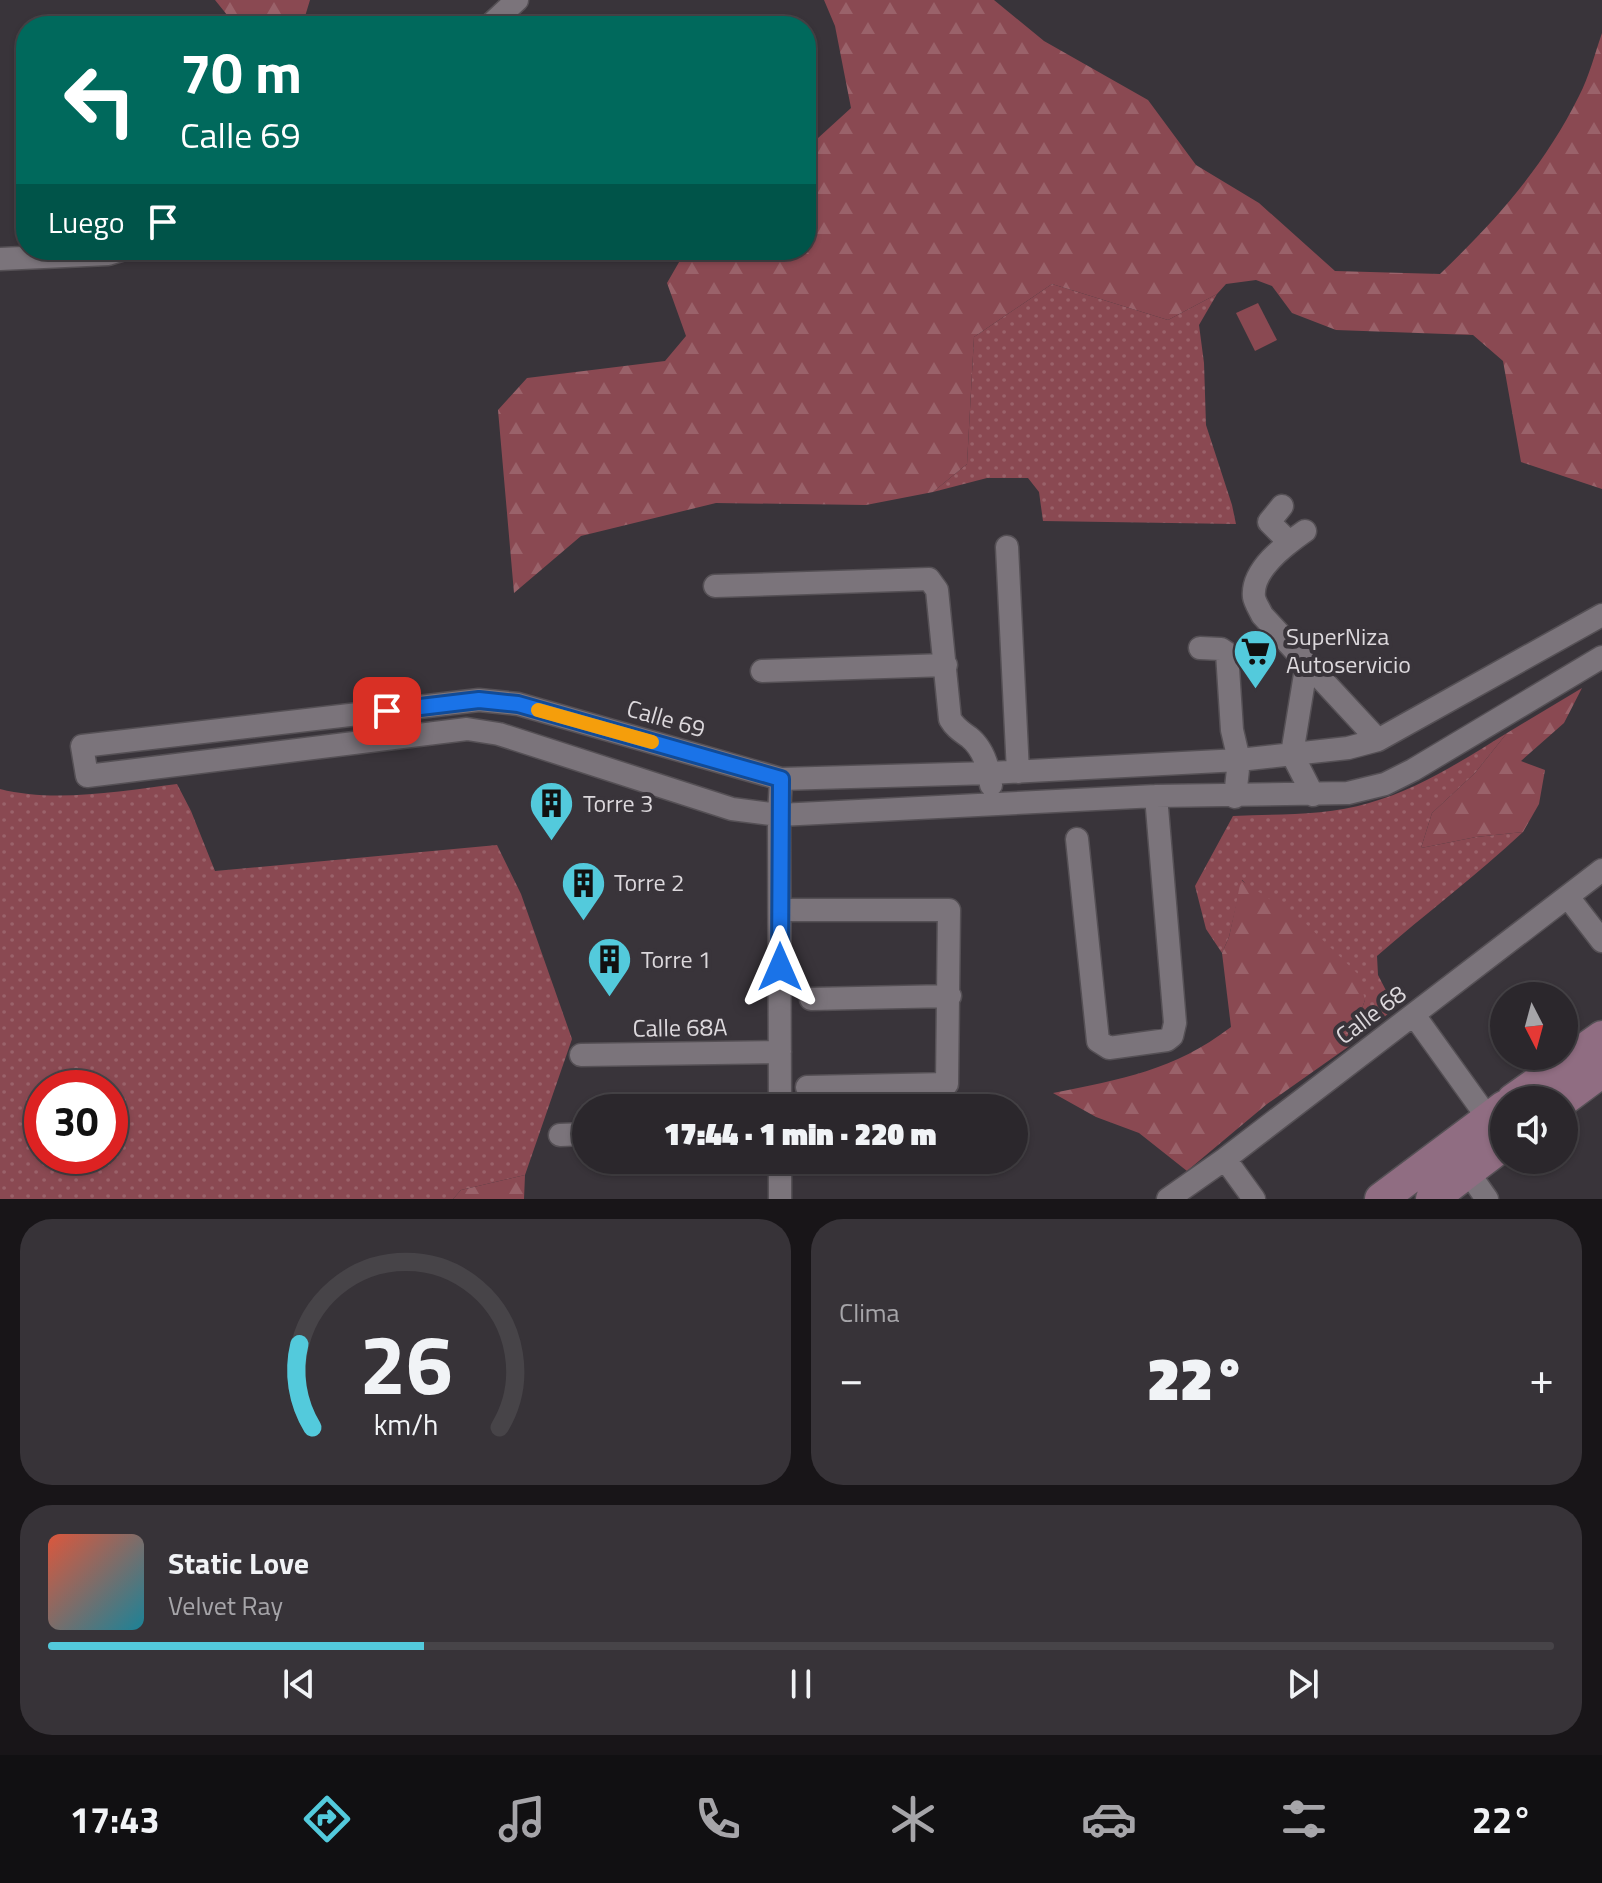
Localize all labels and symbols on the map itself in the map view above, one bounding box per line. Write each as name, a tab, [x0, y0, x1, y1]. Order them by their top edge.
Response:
place label: SuperNiza Autoservicio	[1286, 618, 1411, 682]
supermarket icon: SuperNiza Autoservicio	[1231, 627, 1279, 690]
pin	[353, 677, 421, 745]
street label: Calle 69	[623, 690, 710, 746]
building icon: Torre 3	[528, 780, 576, 843]
place label: Torre 3	[583, 785, 653, 821]
building icon: Torre 2	[559, 859, 607, 922]
place label: Torre 2	[614, 864, 684, 900]
position arrow	[738, 925, 822, 1009]
building icon: Torre 1	[586, 936, 634, 999]
place label: Torre 1	[641, 941, 711, 977]
street label: Calle 68	[1327, 976, 1413, 1053]
north arrow	[1490, 982, 1578, 1070]
street label: Calle 68A	[632, 1008, 728, 1046]
speed limit sign: 30	[24, 1070, 128, 1174]

